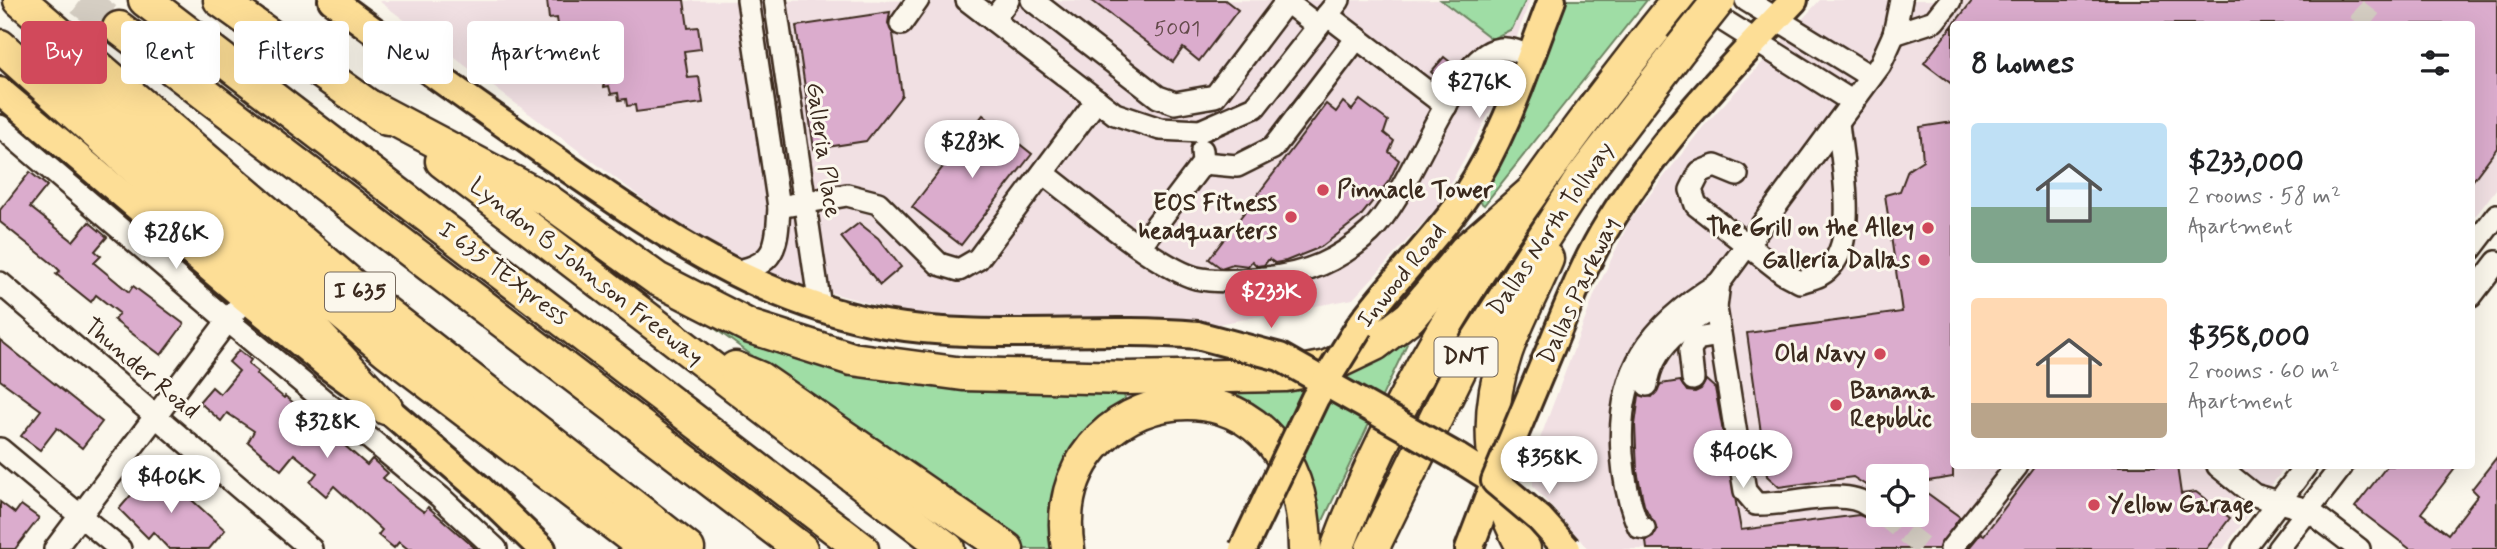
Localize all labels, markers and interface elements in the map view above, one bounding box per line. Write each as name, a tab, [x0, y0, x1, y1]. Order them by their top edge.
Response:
house number: 5001	[1154, 15, 1200, 43]
chip: Buy	[21, 21, 107, 84]
chip: Rent	[121, 21, 220, 84]
chip: Filters	[234, 21, 349, 84]
chip: New	[363, 21, 453, 84]
chip: Apartment	[467, 21, 624, 84]
text: 8 homes	[1971, 44, 2074, 83]
icon: filters	[2416, 44, 2454, 82]
pin: $276K	[1430, 60, 1528, 120]
text: $276K	[1447, 68, 1511, 98]
street label: Galleria Place	[798, 80, 848, 220]
pin: $283K	[923, 120, 1021, 180]
text: $283K	[940, 128, 1004, 158]
street label: Dallas North Tollway	[1481, 136, 1621, 322]
text: $233,000	[2188, 143, 2304, 182]
icon: home	[2027, 151, 2111, 235]
street label: Lyndon B Johnson Freeway	[463, 171, 709, 373]
place label: Pinnacle Tower	[1337, 175, 1494, 206]
marker: Pinnacle Tower	[1315, 182, 1331, 198]
text: 2 rooms · 58 m²	[2188, 182, 2341, 212]
place label: EOS Fitness headquarters	[1138, 188, 1278, 247]
marker: EOS Fitness headquarters	[1283, 209, 1299, 225]
pin: $286K	[127, 212, 225, 271]
street label: Dallas Parkway	[1531, 212, 1627, 370]
text: Apartment	[2188, 212, 2293, 242]
place label: The Grill on the Alley	[1706, 213, 1914, 244]
street label: I 635 TEXpress	[432, 215, 574, 333]
street label: Inwood Road	[1350, 217, 1454, 335]
text: $286K	[144, 219, 208, 249]
marker: The Grill on the Alley	[1920, 220, 1936, 236]
place label: Galleria Dallas	[1762, 245, 1910, 276]
marker: Galleria Dallas	[1916, 252, 1932, 268]
pin: $233K	[1222, 270, 1320, 330]
road number: I 635	[325, 272, 395, 312]
text: $233K	[1241, 278, 1301, 308]
street label: Thunder Road	[77, 311, 205, 427]
text: $358,000	[2188, 318, 2310, 357]
icon: home	[2027, 326, 2111, 410]
road number: DNT	[1434, 338, 1498, 376]
place label: Old Navy	[1774, 339, 1866, 370]
marker: Old Navy	[1872, 346, 1888, 362]
text: 2 rooms · 60 m²	[2188, 357, 2340, 387]
place label: Banana Republic	[1850, 376, 1935, 435]
text: Apartment	[2188, 387, 2293, 417]
marker: Banana Republic	[1828, 397, 1844, 413]
pin: $328K	[278, 400, 376, 460]
text: $328K	[295, 408, 359, 438]
pin: $406K	[1694, 430, 1792, 490]
pin: $358K	[1500, 436, 1598, 496]
text: $406K	[1709, 438, 1777, 468]
text: $358K	[1517, 444, 1581, 474]
pin: $406K	[122, 456, 220, 515]
text: $406K	[137, 463, 205, 493]
map controls	[1866, 464, 1929, 527]
button: locate	[1866, 464, 1929, 527]
place label: Yellow Garage	[2108, 490, 2254, 522]
marker: Yellow Garage	[2086, 497, 2102, 513]

